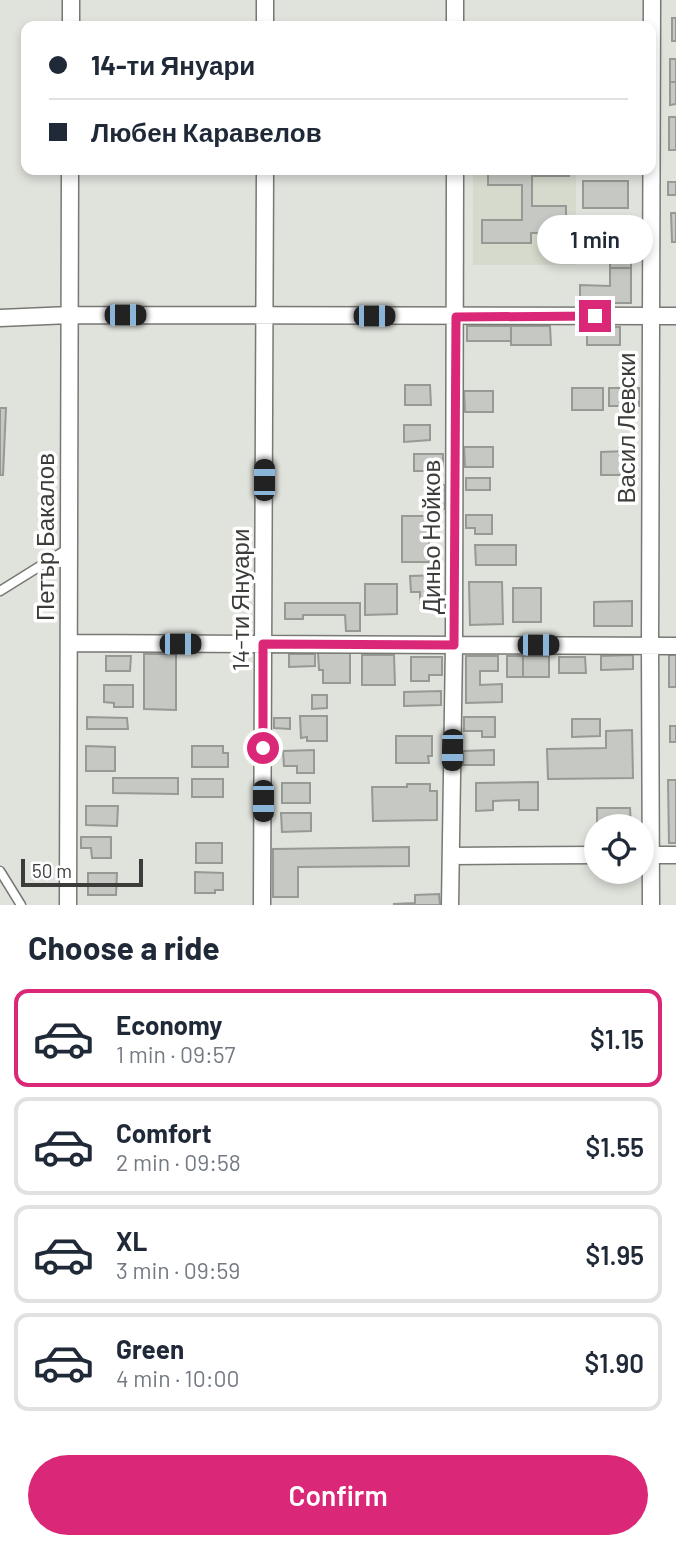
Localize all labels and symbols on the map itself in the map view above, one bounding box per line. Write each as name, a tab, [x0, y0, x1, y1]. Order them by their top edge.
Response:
callout: 1 min	[537, 215, 653, 264]
route end	[579, 300, 611, 332]
car	[105, 305, 147, 326]
car	[354, 306, 396, 327]
street label: Васил Левски	[611, 352, 640, 504]
street label: Петър Бакалов	[30, 453, 59, 621]
car	[254, 459, 275, 501]
street label: Диньо Нойков	[416, 460, 445, 614]
street label: 14-ти Януари	[225, 529, 254, 671]
car	[160, 634, 202, 655]
car	[518, 635, 560, 656]
car	[442, 729, 463, 771]
route start	[247, 732, 279, 764]
car	[253, 780, 274, 822]
scale bar	[21, 856, 144, 888]

